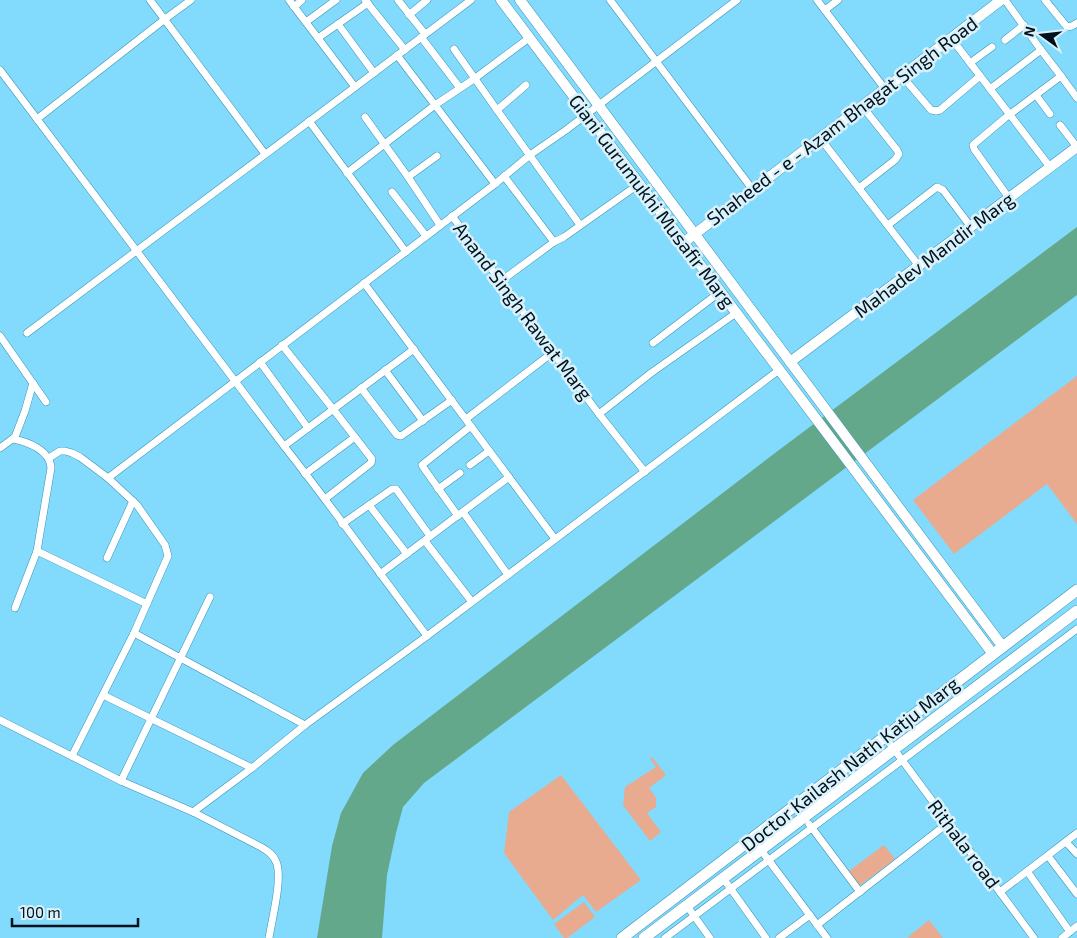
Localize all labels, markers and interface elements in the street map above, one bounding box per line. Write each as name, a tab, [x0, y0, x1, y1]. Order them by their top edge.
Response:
north arrow	[1017, 10, 1067, 60]
street label: Shaheed - e - Azam Bhagat Singh Road	[702, 11, 981, 230]
text: N	[1019, 24, 1038, 39]
street label: Giani Gurumukhi Musafir Marg	[565, 89, 740, 312]
street label: Mahadev Mandir Marg	[849, 187, 1018, 322]
street label: Anand Singh Rawat Marg	[449, 217, 598, 404]
street label: Doctor Kailash Nath Katju Marg	[736, 671, 963, 856]
street label: Rithala road	[924, 795, 1005, 893]
scale bar	[12, 896, 139, 928]
text: 100 m	[20, 903, 61, 921]

